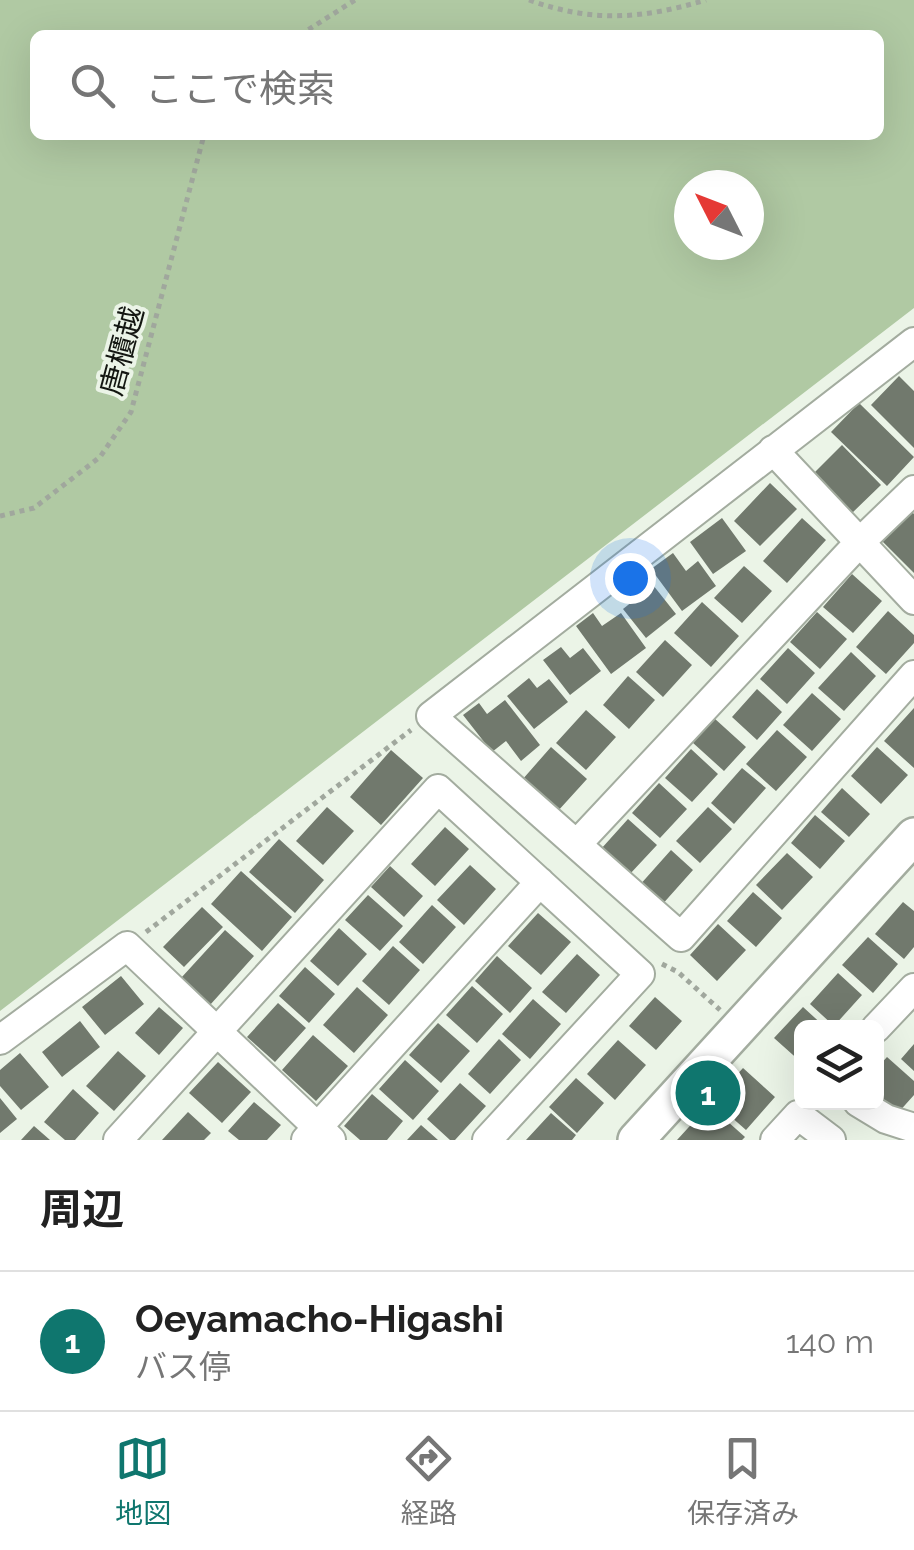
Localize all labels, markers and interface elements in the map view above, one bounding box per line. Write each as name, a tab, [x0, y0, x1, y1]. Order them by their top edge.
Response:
search box	[30, 30, 884, 140]
icon: search	[65, 58, 120, 113]
text: ここで検索	[145, 66, 335, 111]
north arrow	[674, 170, 764, 260]
street label: 唐櫃越	[93, 303, 151, 399]
your location	[605, 553, 656, 604]
map controls	[794, 1020, 884, 1110]
button: layers	[794, 1020, 884, 1110]
pin: 1	[676, 1056, 740, 1130]
text: 周辺	[40, 1185, 124, 1234]
text: Oeyamacho-Higashi	[135, 1296, 504, 1341]
text: 1	[65, 1323, 80, 1360]
text: 140 m	[786, 1323, 874, 1360]
text: バス停	[135, 1348, 231, 1385]
tab: 地図	[115, 1431, 171, 1531]
tab: 経路	[401, 1431, 457, 1531]
tab: 保存済み	[687, 1431, 799, 1531]

